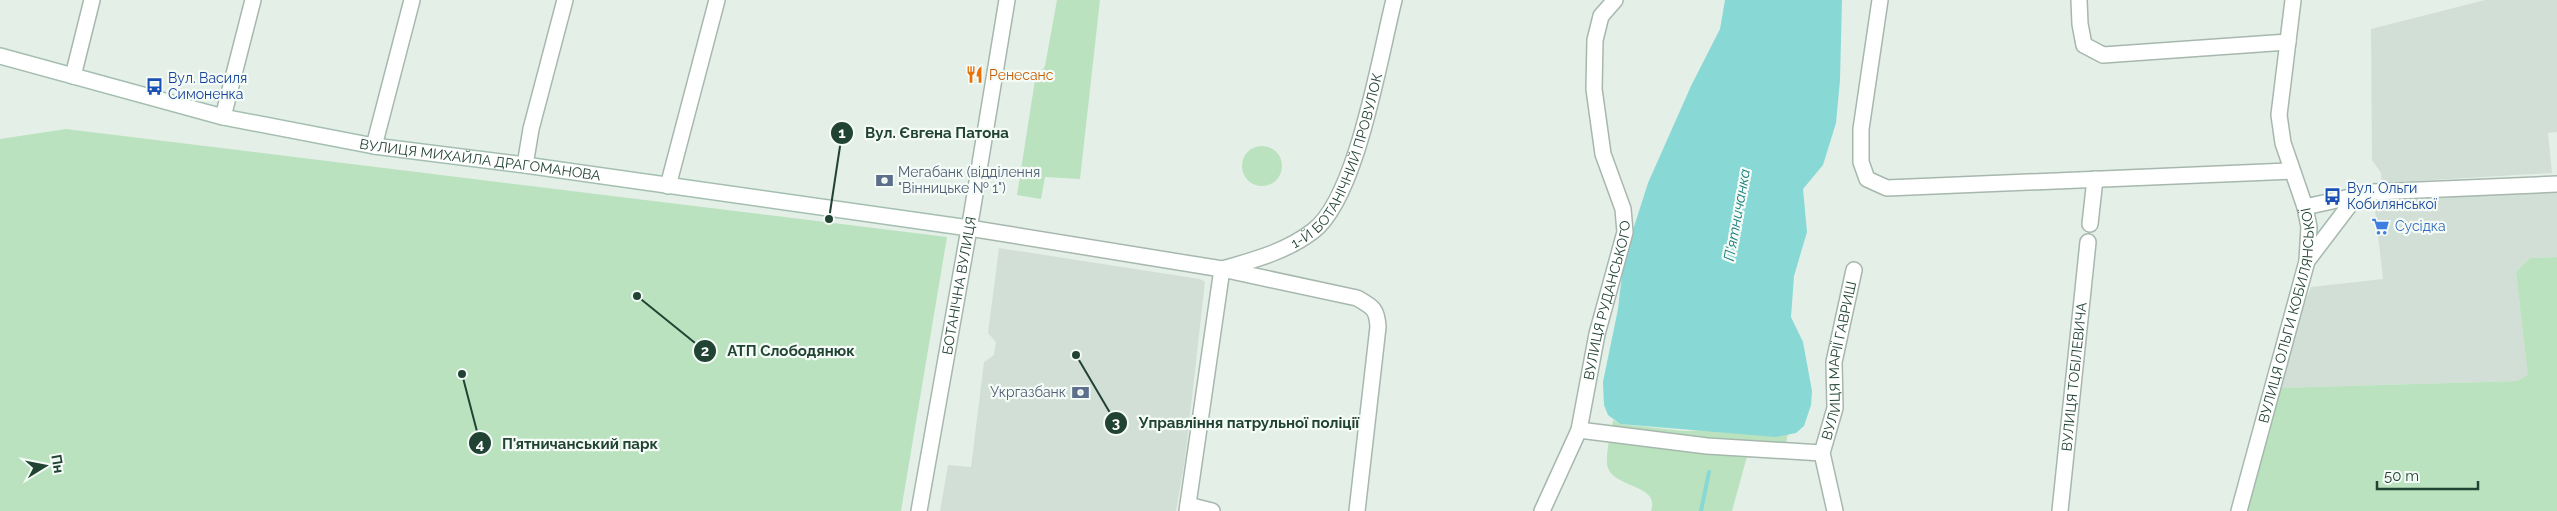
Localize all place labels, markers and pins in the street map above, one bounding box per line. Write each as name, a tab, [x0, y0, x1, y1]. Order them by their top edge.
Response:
restaurant icon: Ренесанс	[965, 65, 985, 85]
place label: Ренесанс	[989, 67, 1054, 83]
place label: Вул. Василя Симоненка	[168, 70, 247, 102]
bus stop icon: Вул. Василя Симоненка	[144, 76, 164, 96]
callout: Вул. Євгена Патона	[830, 118, 1019, 148]
place label: Мегабанк (відділення "Вінницьке № 1")	[898, 164, 1040, 196]
bank icon: Мегабанк (відділення "Вінницьке № 1")	[874, 170, 894, 190]
place label: Вул. Ольги Кобилянської	[2347, 180, 2437, 212]
bus stop icon: Вул. Ольги Кобилянської	[2323, 186, 2343, 206]
supermarket icon: Сусідка	[2371, 216, 2391, 236]
place label: Сусідка	[2395, 218, 2446, 234]
callout: АТП Слободянюк	[692, 336, 865, 366]
bank icon: Укргазбанк	[1070, 382, 1090, 402]
place label: Укргазбанк	[990, 384, 1066, 400]
callout: Управління патрульної поліції	[1104, 408, 1369, 438]
callout: П'ятничанський парк	[467, 428, 668, 458]

